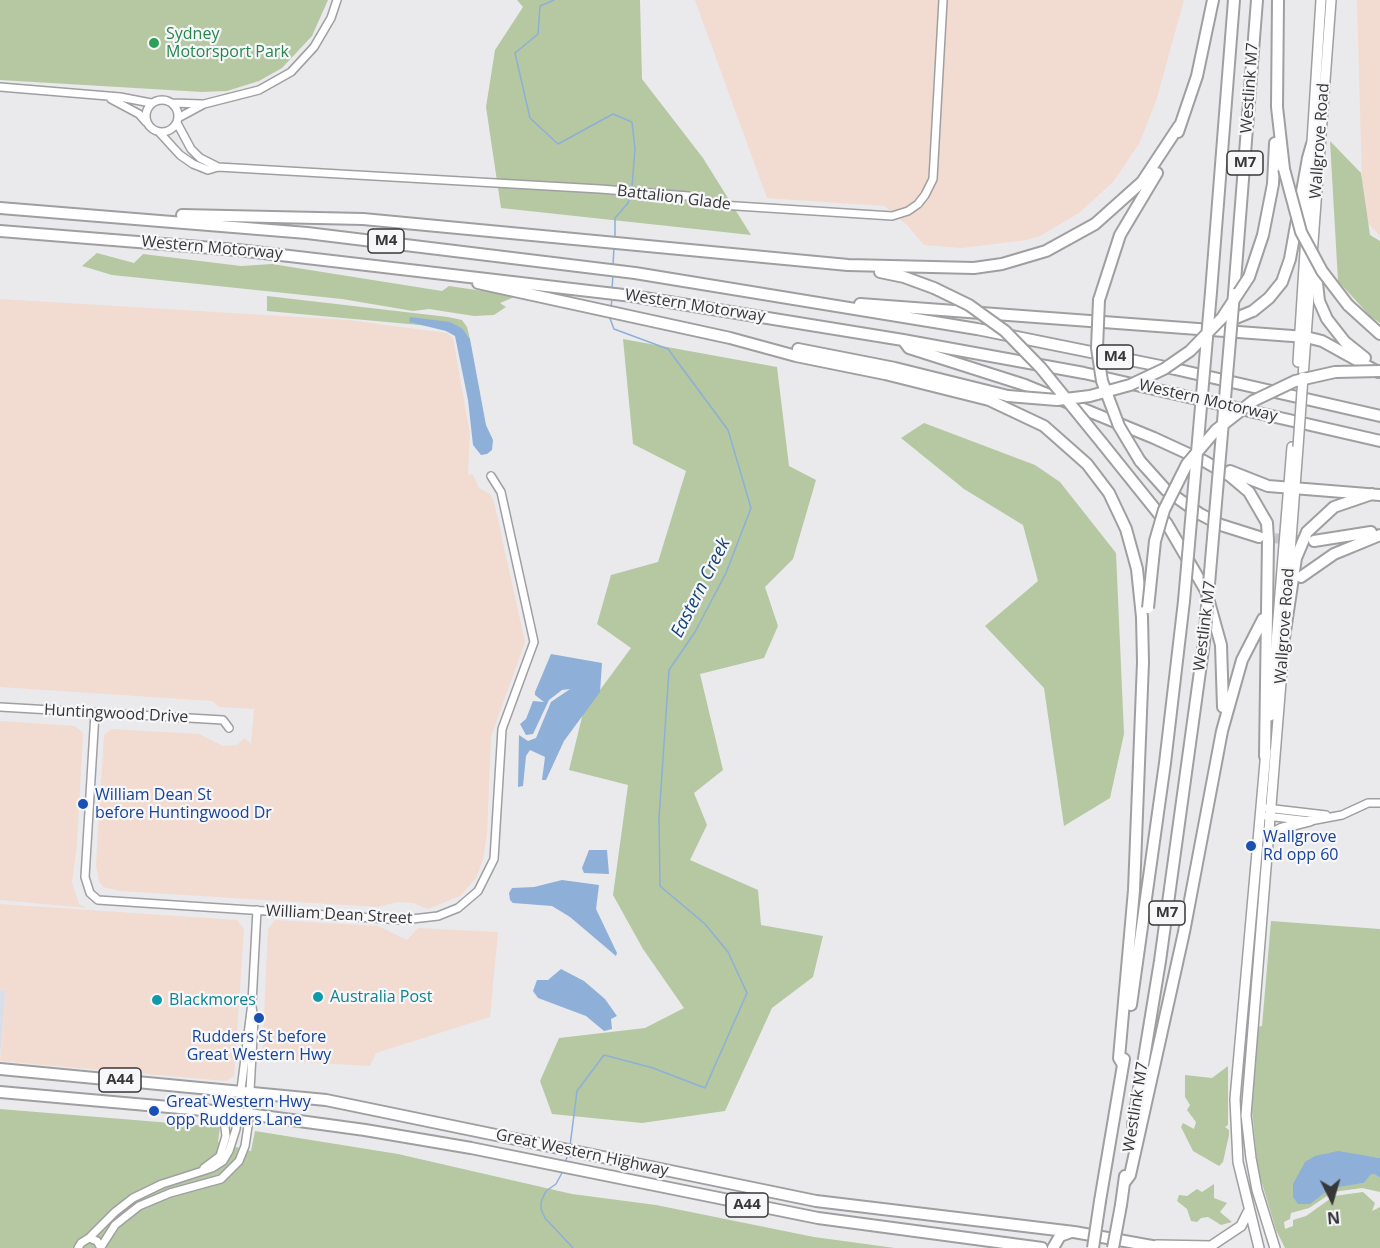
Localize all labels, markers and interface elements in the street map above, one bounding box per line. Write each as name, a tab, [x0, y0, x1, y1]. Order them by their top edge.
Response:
place label: Sydney Motorsport Park	[166, 24, 289, 62]
marker: Sydney Motorsport Park	[147, 36, 161, 50]
street label: Westlink M7	[1237, 42, 1263, 134]
street label: Wallgrove Road	[1306, 83, 1334, 199]
road number: M7	[1227, 151, 1263, 175]
street label: Battalion Glade	[616, 181, 732, 215]
road number: M4	[368, 229, 404, 253]
street label: Western Motorway	[141, 232, 283, 264]
street label: Western Motorway	[623, 285, 767, 327]
road number: M4	[1097, 345, 1133, 369]
street label: Western Motorway	[1137, 376, 1279, 426]
water label: Eastern Creek	[667, 535, 735, 641]
street label: Wallgrove Road	[1271, 568, 1299, 684]
street label: Westlink M7	[1190, 580, 1220, 672]
street label: Huntingwood Drive	[43, 701, 189, 727]
place label: William Dean St before Huntingwood Dr	[95, 785, 272, 823]
marker: William Dean St before Huntingwood Dr	[76, 797, 90, 811]
place label: Wallgrove Rd opp 60	[1263, 827, 1338, 865]
marker: Wallgrove Rd opp 60	[1244, 839, 1258, 853]
road number: M7	[1149, 901, 1185, 925]
street label: William Dean Street	[265, 902, 413, 928]
place label: Australia Post	[330, 987, 432, 1007]
place label: Blackmores	[169, 990, 256, 1010]
marker: Australia Post	[311, 990, 325, 1004]
marker: Blackmores	[150, 993, 164, 1007]
marker: Rudders St before Great Western Hwy	[252, 1011, 266, 1025]
place label: Rudders St before Great Western Hwy	[187, 1027, 331, 1065]
street label: Westlink M7	[1119, 1061, 1153, 1153]
road number: A44	[99, 1068, 141, 1092]
place label: Great Western Hwy opp Rudders Lane	[166, 1092, 311, 1130]
marker: Great Western Hwy opp Rudders Lane	[147, 1104, 161, 1118]
street label: Great Western Highway	[494, 1125, 670, 1181]
north arrow	[1302, 1170, 1362, 1230]
road number: A44	[726, 1193, 768, 1217]
text: N	[1326, 1206, 1341, 1229]

